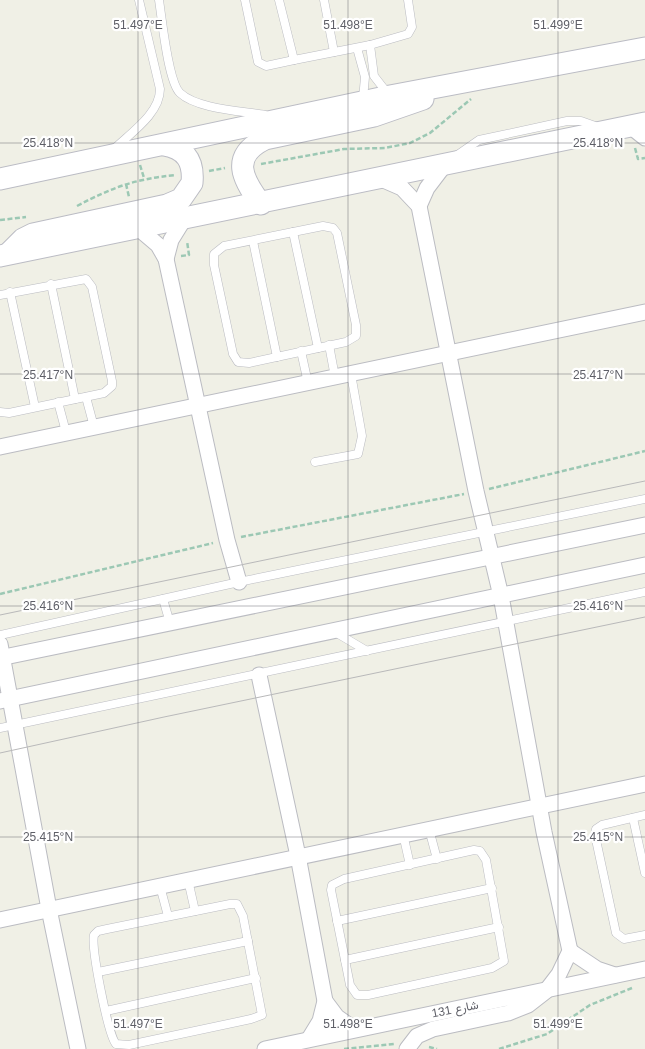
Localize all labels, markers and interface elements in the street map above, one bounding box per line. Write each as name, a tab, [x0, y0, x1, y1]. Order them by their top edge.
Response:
text: 51.497°E	[113, 18, 163, 32]
text: 51.498°E	[323, 18, 373, 32]
text: 51.499°E	[533, 18, 583, 32]
text: 25.418°N	[23, 136, 73, 150]
text: 25.418°N	[573, 136, 623, 150]
text: 25.417°N	[23, 368, 73, 382]
text: 25.417°N	[573, 368, 623, 382]
text: 25.416°N	[23, 599, 73, 613]
text: 25.416°N	[573, 599, 623, 613]
text: 25.415°N	[23, 830, 73, 844]
text: 25.415°N	[573, 830, 623, 844]
street label: شارع 131	[430, 998, 480, 1022]
text: 51.497°E	[113, 1017, 163, 1031]
text: 51.498°E	[323, 1017, 373, 1031]
text: 51.499°E	[533, 1017, 583, 1031]

